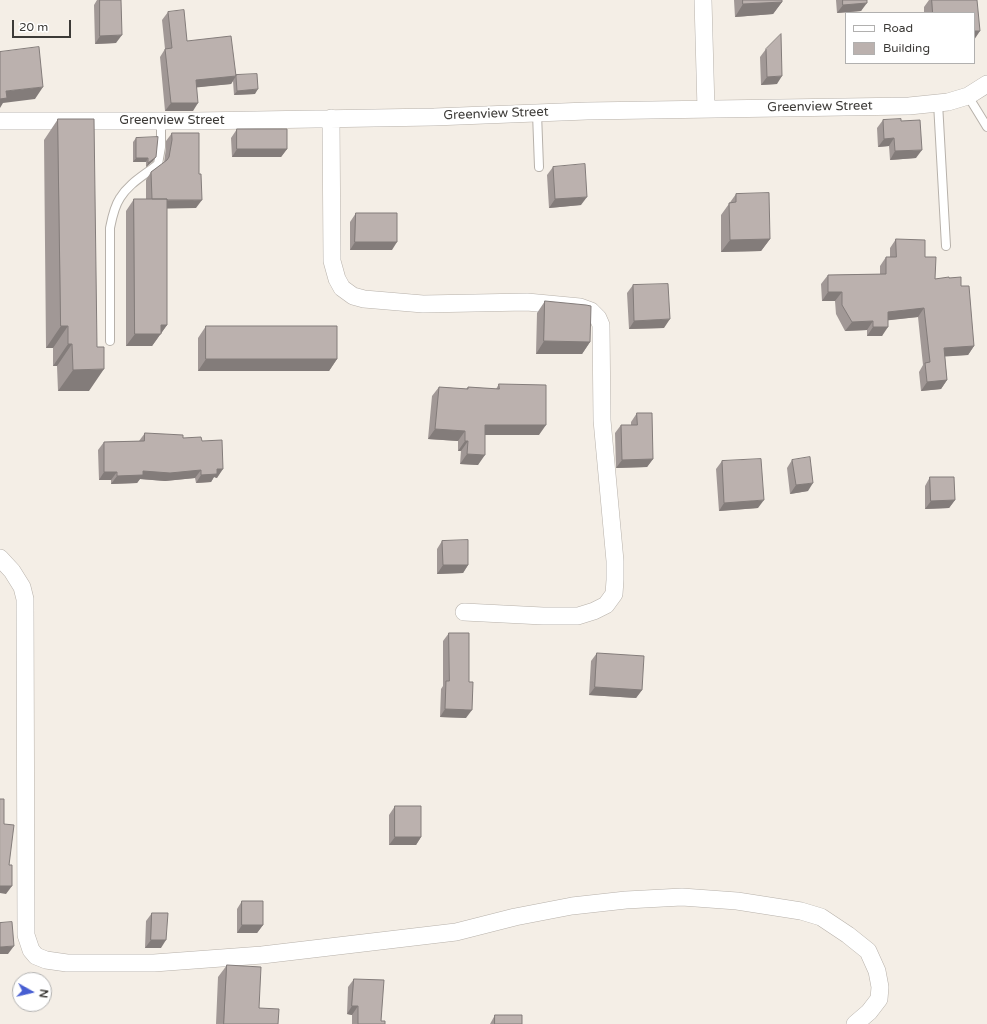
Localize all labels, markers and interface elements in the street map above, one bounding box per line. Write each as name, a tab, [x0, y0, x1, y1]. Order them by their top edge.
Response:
scale bar	[14, 12, 73, 38]
legend	[845, 12, 975, 64]
text: 20 m	[19, 20, 48, 34]
text: Road	[883, 21, 913, 35]
text: Building	[883, 41, 930, 55]
street label: Greenview Street	[767, 98, 873, 116]
street label: Greenview Street	[443, 104, 549, 124]
street label: Greenview Street	[119, 113, 225, 129]
north arrow	[12, 972, 52, 1012]
text: N	[36, 988, 50, 999]

